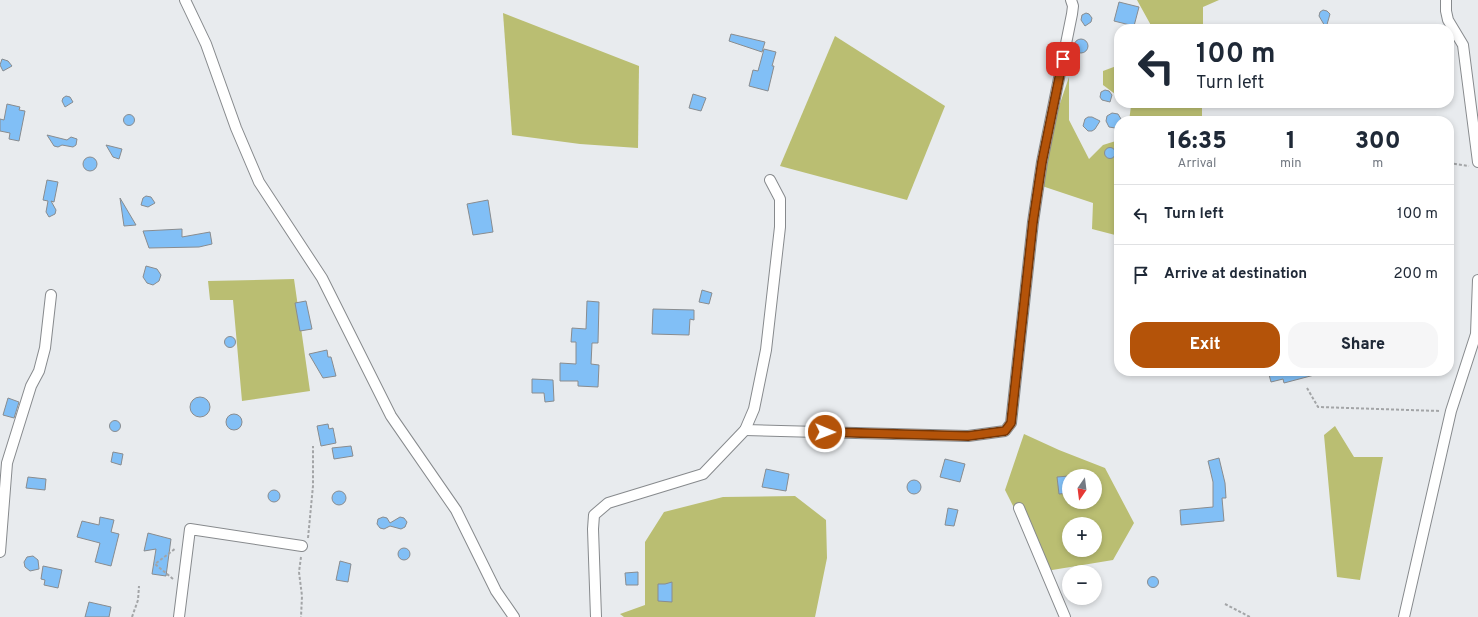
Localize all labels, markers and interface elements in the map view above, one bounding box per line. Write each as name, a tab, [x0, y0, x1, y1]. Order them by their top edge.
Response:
text: 100 m	[1196, 37, 1276, 73]
icon: left	[1130, 40, 1182, 92]
pin	[1046, 42, 1080, 76]
icon: arrive	[1052, 48, 1074, 70]
text: Turn left	[1196, 72, 1264, 95]
text: 16:35	[1167, 127, 1227, 157]
text: 1	[1286, 127, 1296, 157]
text: 300	[1355, 127, 1401, 157]
text: Arrival	[1178, 156, 1216, 172]
text: min	[1280, 156, 1302, 172]
text: m	[1372, 156, 1383, 172]
icon: left	[1130, 204, 1152, 226]
text: Turn left	[1164, 205, 1224, 224]
text: 100 m	[1397, 205, 1438, 224]
icon: arrive	[1130, 264, 1152, 286]
text: Arrive at destination	[1164, 265, 1307, 284]
text: 200 m	[1393, 265, 1438, 284]
button: Exit	[1130, 322, 1280, 368]
button: Share	[1288, 322, 1438, 368]
position arrow	[804, 411, 846, 453]
north arrow	[1062, 469, 1102, 509]
map controls	[1062, 469, 1102, 605]
button: +	[1062, 517, 1102, 557]
button: −	[1062, 565, 1102, 605]

